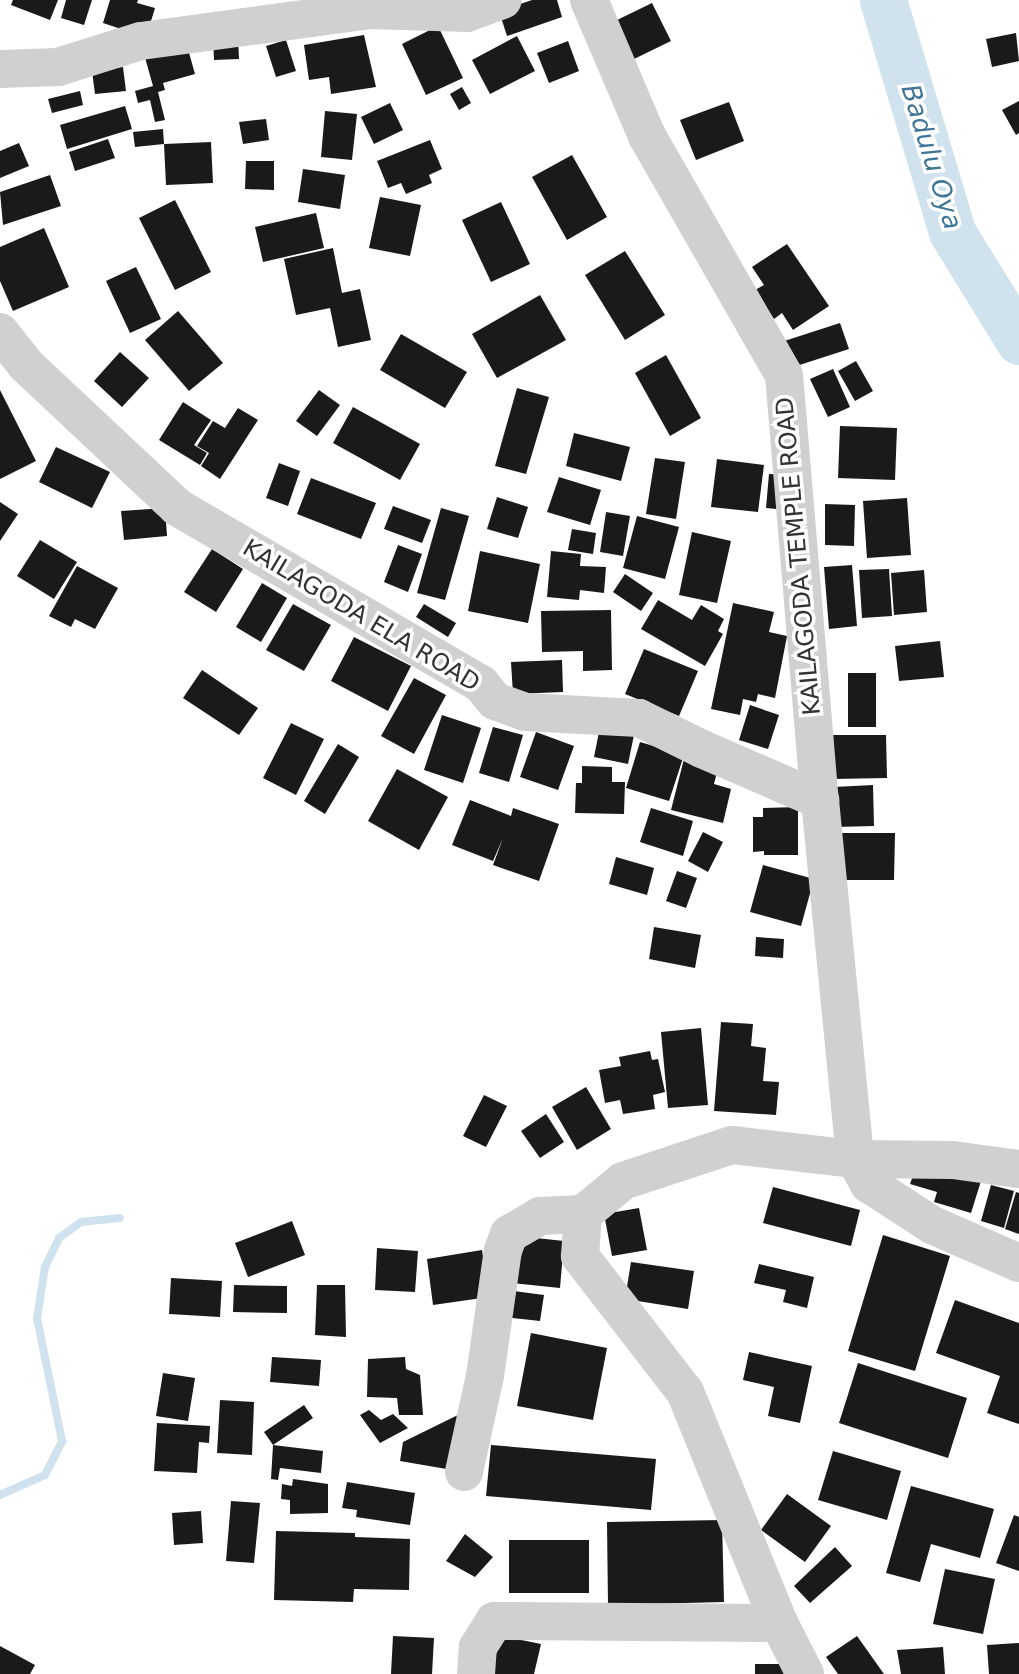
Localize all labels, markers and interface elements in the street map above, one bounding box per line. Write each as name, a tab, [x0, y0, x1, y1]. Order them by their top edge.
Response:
water label: Badulu Oya	[894, 80, 968, 234]
street label: KAILAGODA TEMPLE ROAD	[771, 396, 827, 716]
street label: KAILAGODA ELA ROAD	[237, 534, 485, 698]

